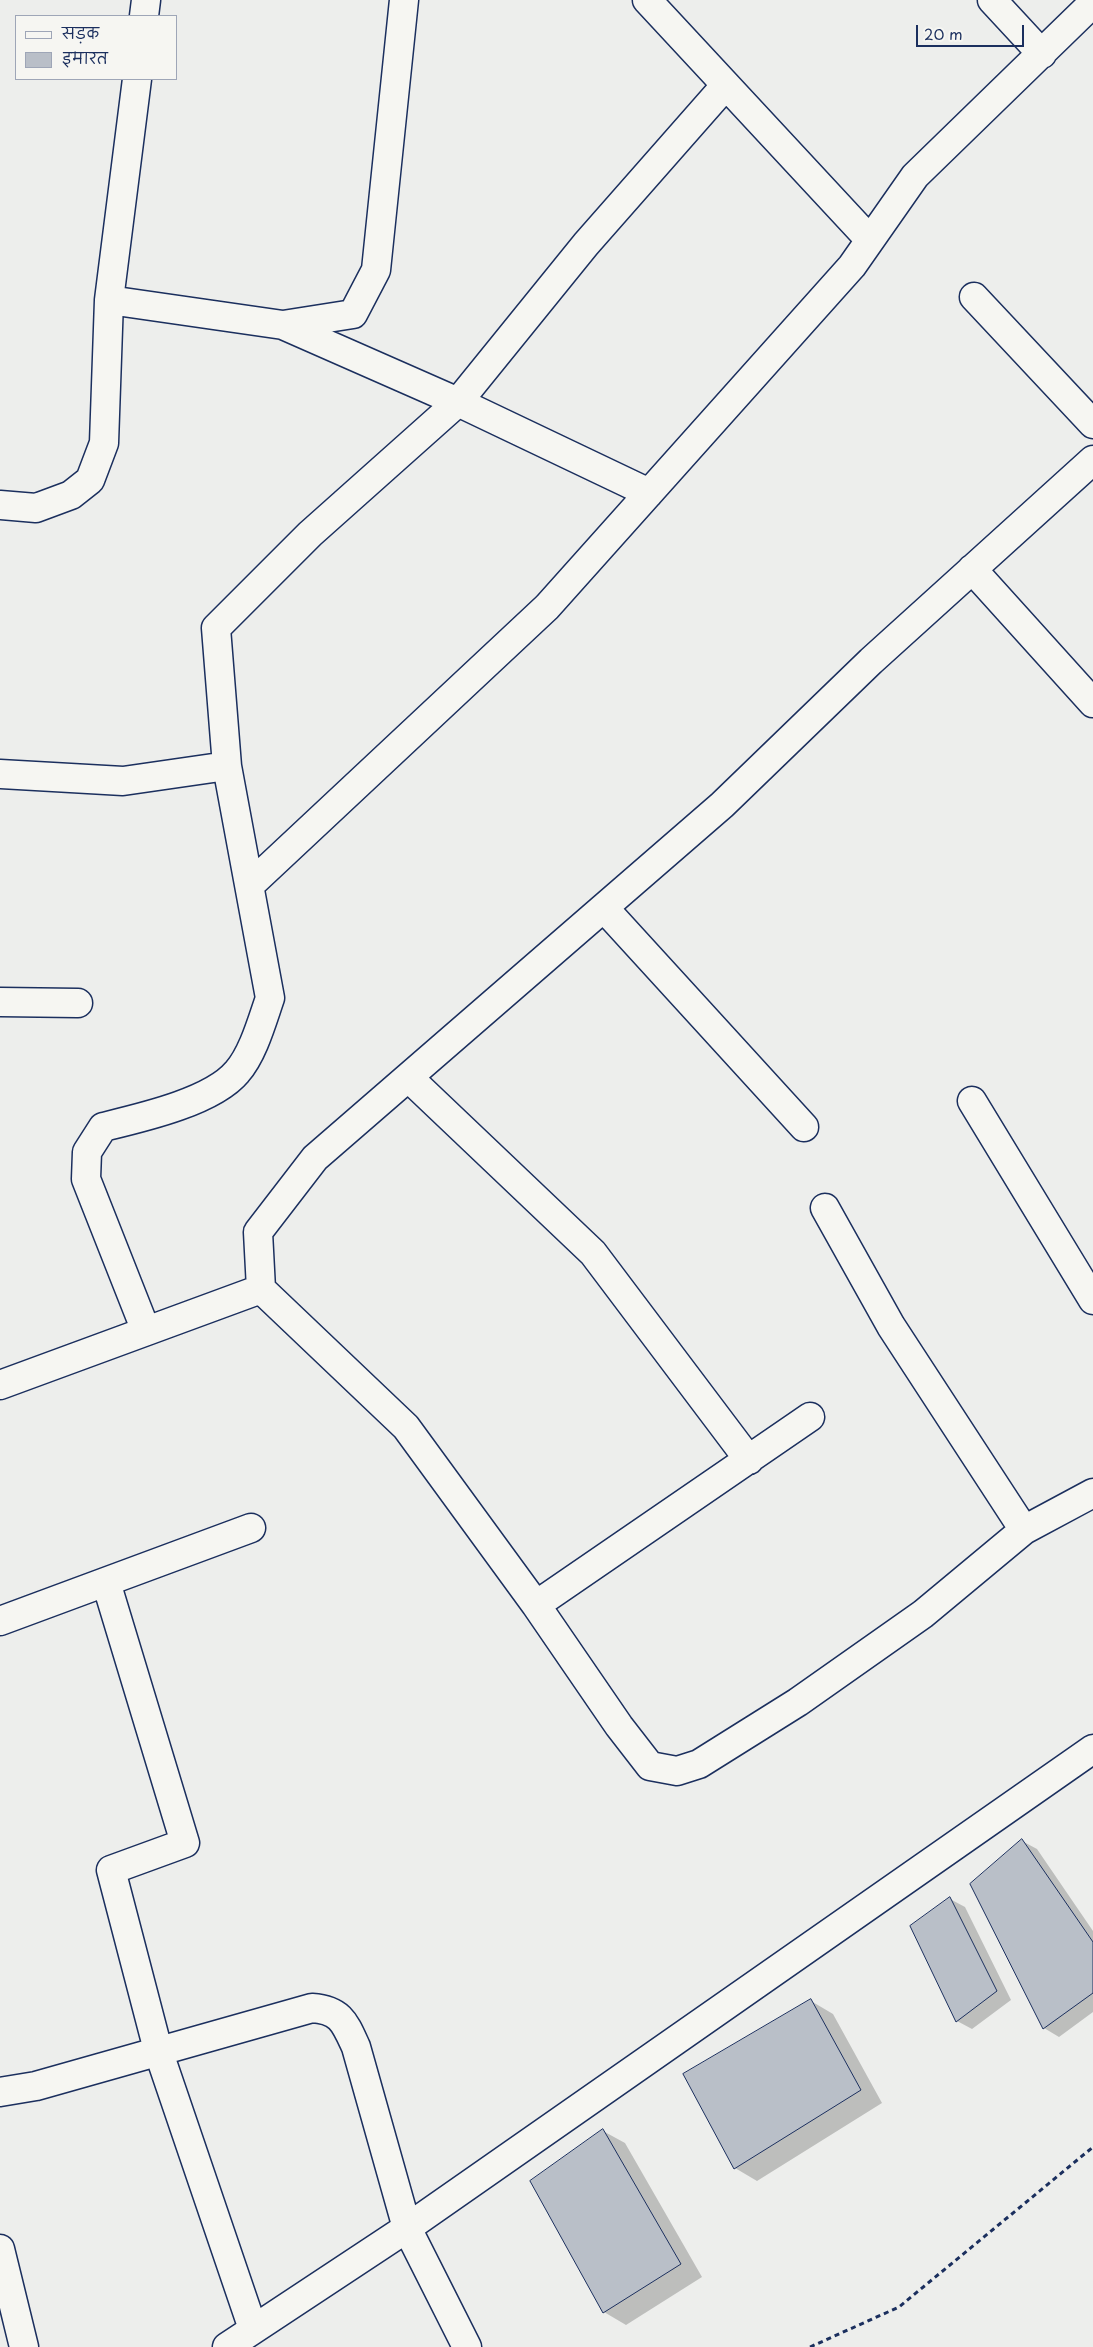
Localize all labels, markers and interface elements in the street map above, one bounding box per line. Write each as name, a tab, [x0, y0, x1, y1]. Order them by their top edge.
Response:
legend	[15, 15, 178, 80]
scale bar	[918, 15, 1026, 47]
text: सड़क	[62, 21, 99, 44]
text: 20 m	[924, 22, 963, 45]
text: इमारत	[62, 46, 108, 69]

